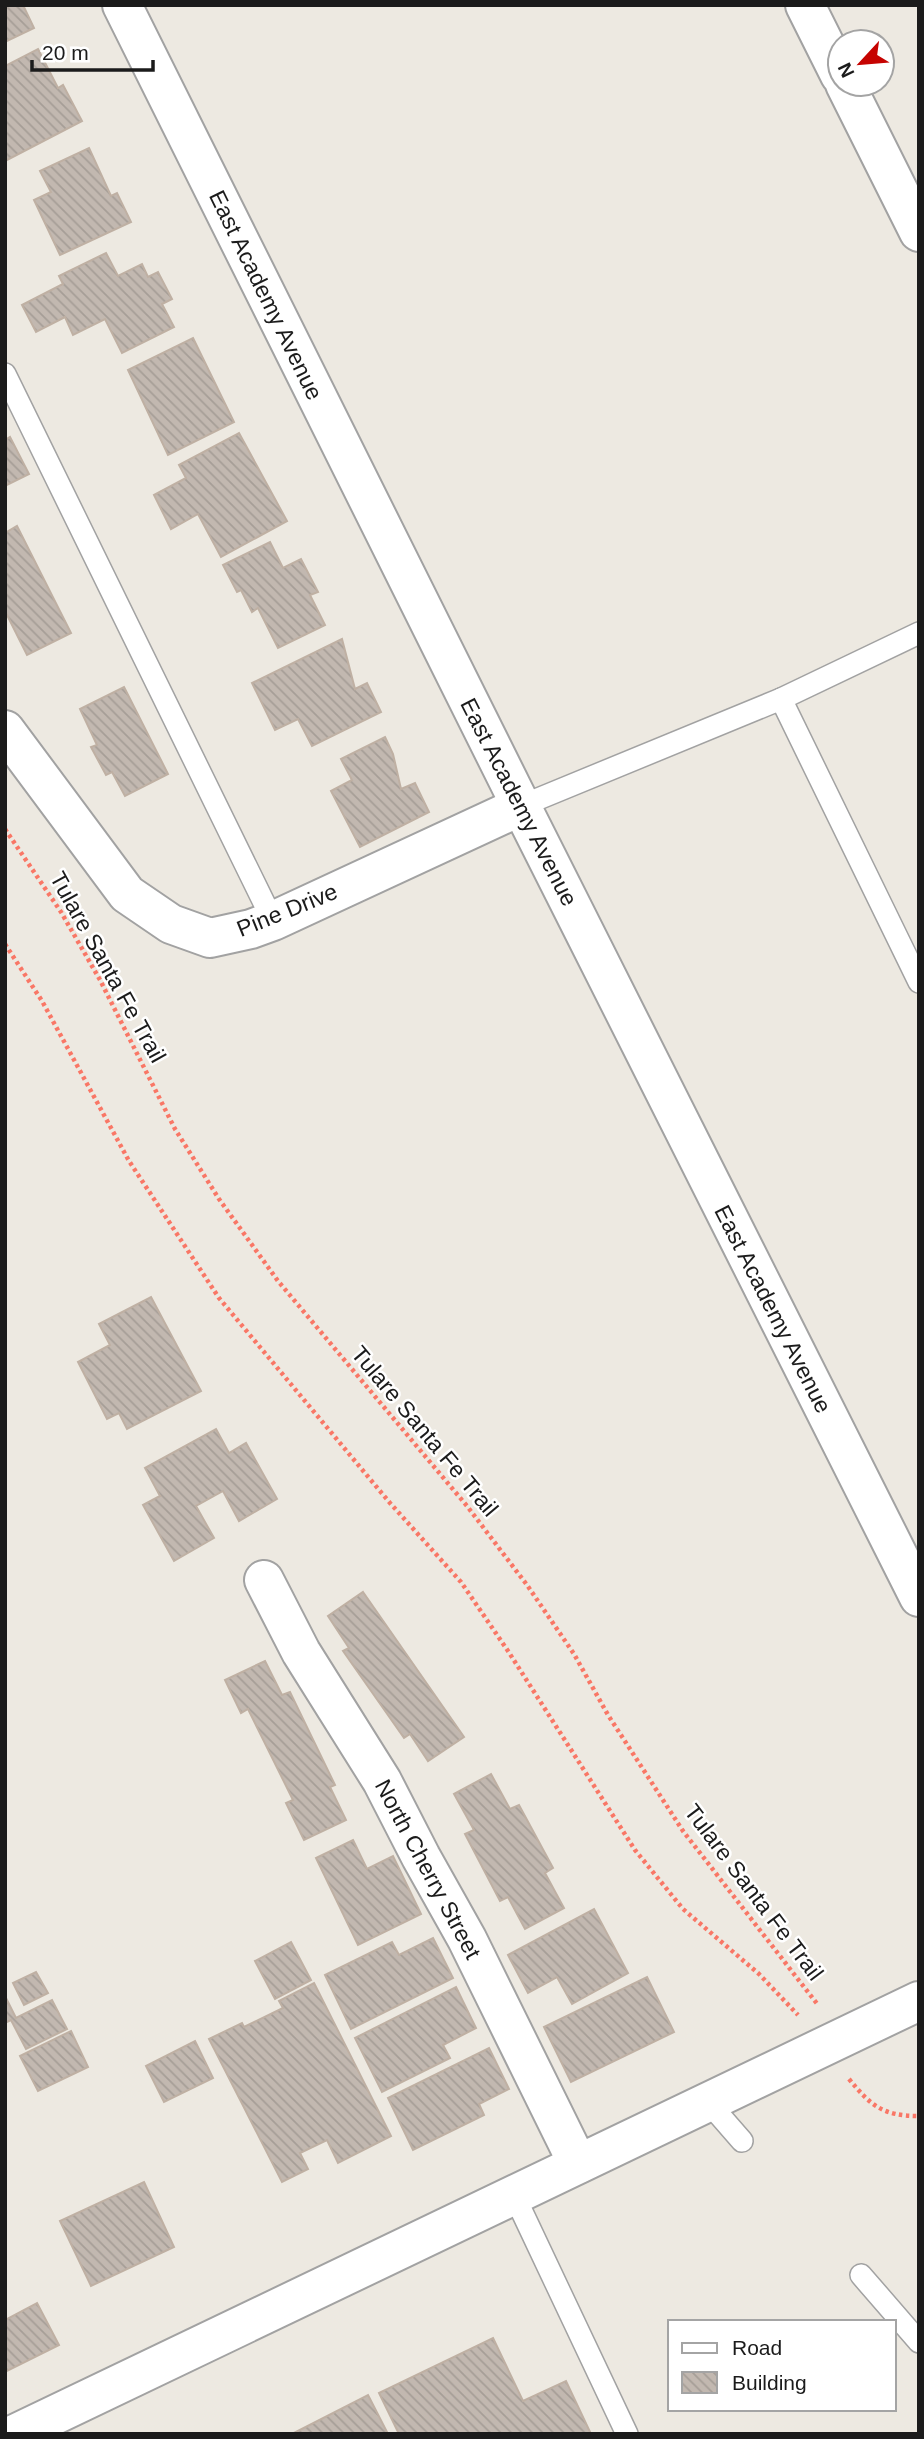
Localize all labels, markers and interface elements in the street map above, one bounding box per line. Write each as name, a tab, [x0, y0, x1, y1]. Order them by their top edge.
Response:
scale bar	[32, 28, 152, 72]
north arrow	[826, 28, 896, 98]
text: 20 m	[42, 41, 89, 64]
text: N	[834, 59, 859, 81]
street label: East Academy Avenue	[204, 186, 328, 404]
street label: East Academy Avenue	[455, 694, 583, 910]
street label: Tulare Santa Fe Trail	[45, 867, 171, 1067]
street label: Pine Drive	[233, 878, 341, 942]
street label: East Academy Avenue	[709, 1201, 837, 1417]
street label: Tulare Santa Fe Trail	[346, 1341, 504, 1521]
street label: North Cherry Street	[370, 1775, 487, 1964]
street label: Tulare Santa Fe Trail	[679, 1799, 829, 1985]
legend	[668, 2320, 896, 2411]
text: Road	[732, 2336, 782, 2359]
text: Building	[732, 2371, 807, 2394]

